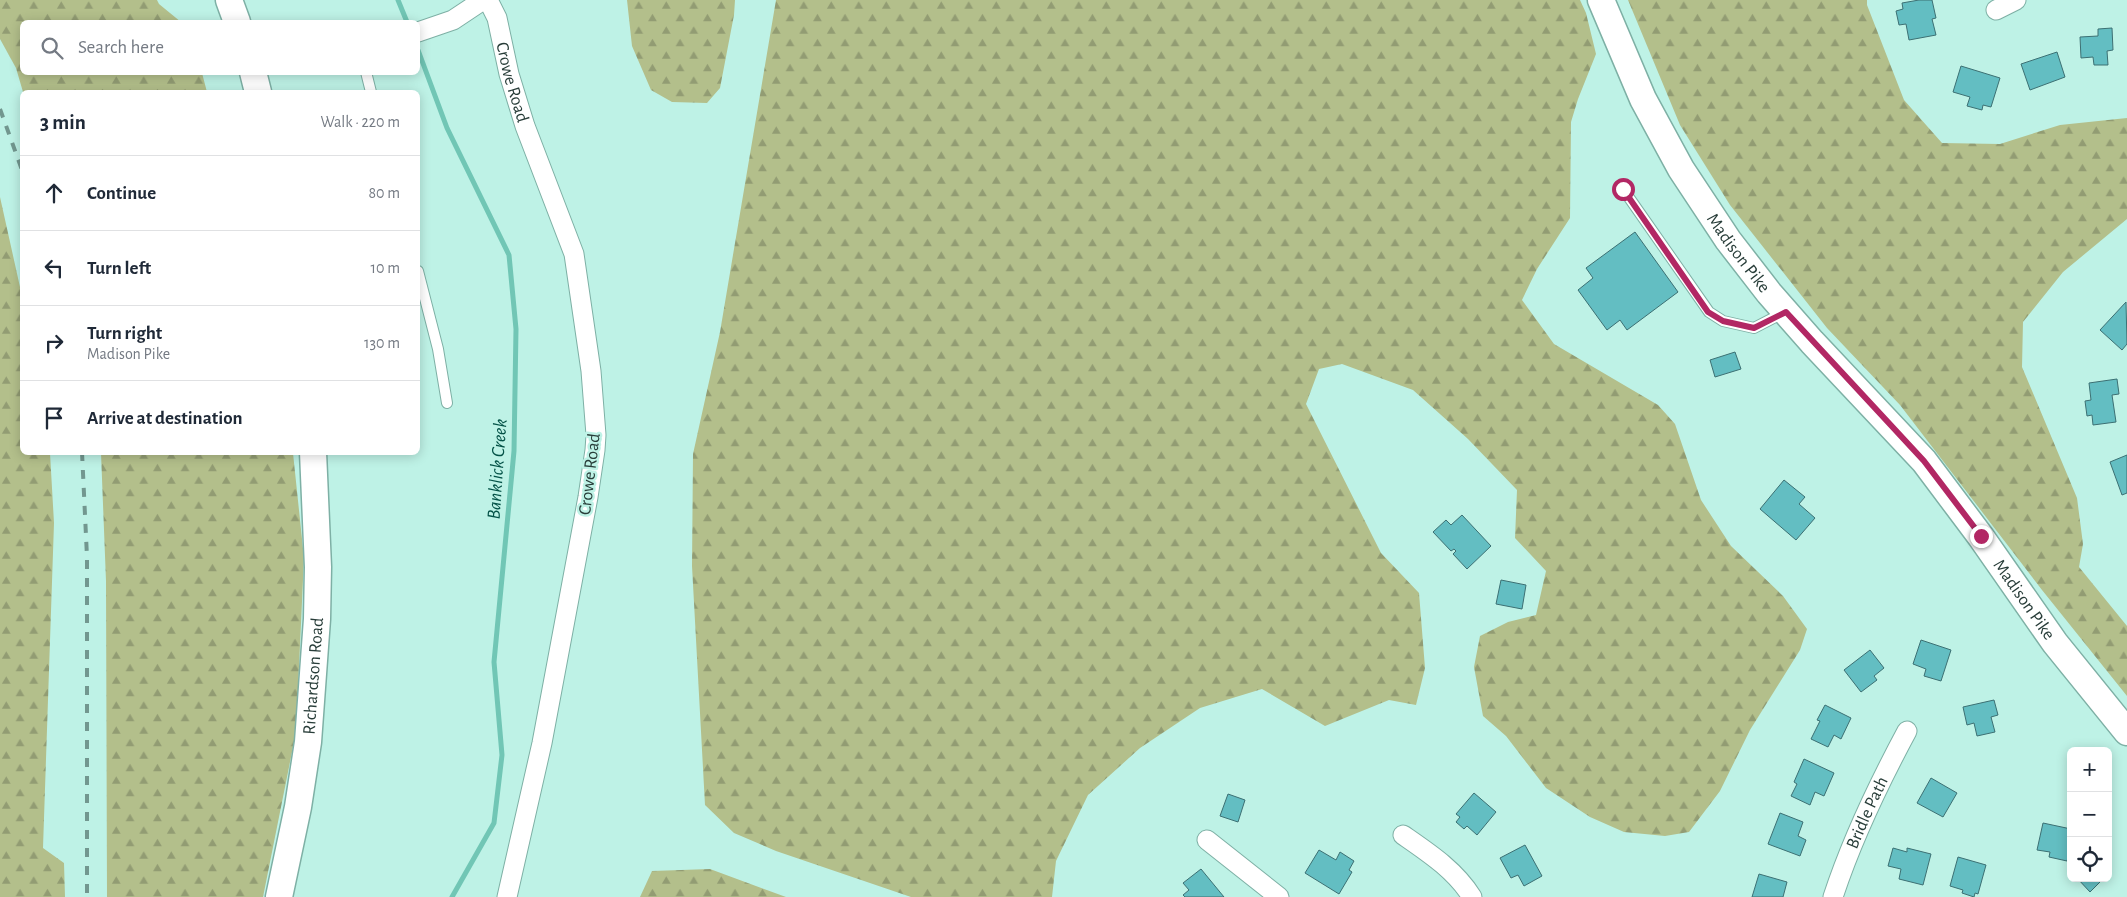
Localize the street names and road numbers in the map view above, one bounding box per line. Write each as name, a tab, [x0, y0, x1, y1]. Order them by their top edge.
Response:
street label: Crowe Road	[492, 40, 531, 125]
street label: Madison Pike	[1703, 210, 1773, 296]
street label: Crowe Road	[576, 432, 604, 516]
street label: Madison Pike	[1990, 556, 2058, 643]
street label: Richardson Road	[301, 617, 327, 735]
street label: Bridle Path	[1844, 774, 1892, 852]

